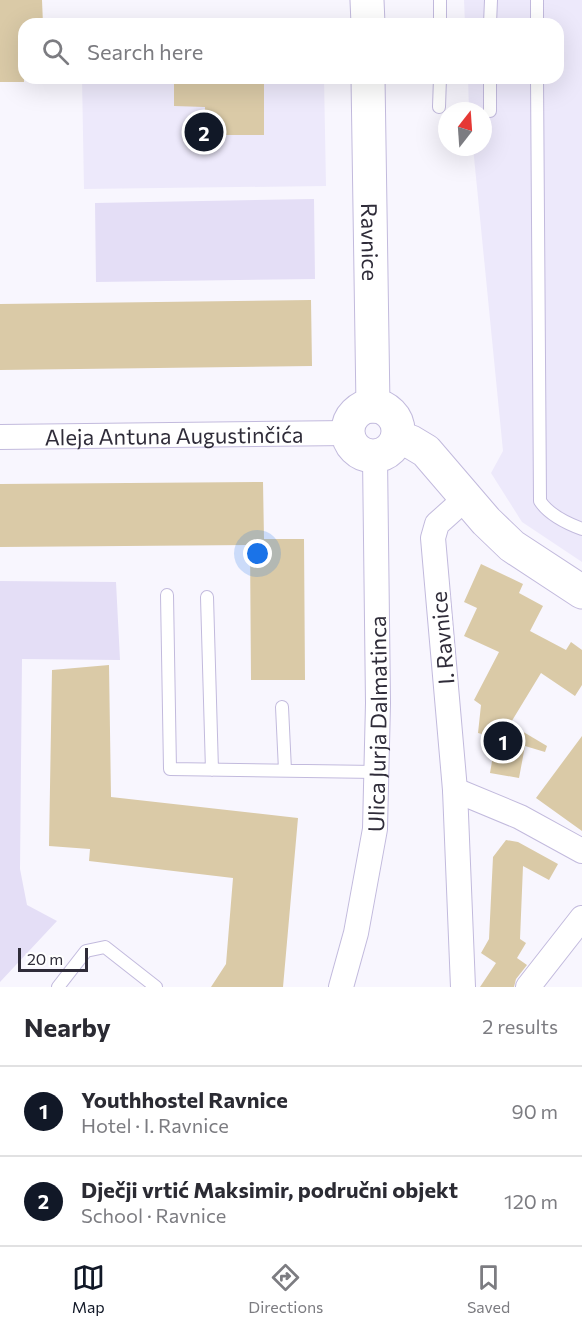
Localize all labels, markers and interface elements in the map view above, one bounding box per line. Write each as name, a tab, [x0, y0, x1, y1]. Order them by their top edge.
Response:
search box	[18, 18, 564, 84]
icon: search	[39, 35, 72, 68]
text: Search here	[87, 38, 203, 65]
north arrow	[438, 102, 492, 156]
pin: 2	[184, 110, 224, 154]
street label: Ravnice	[356, 203, 385, 281]
street label: Aleja Antuna Augustinčića	[44, 420, 304, 450]
your location	[243, 539, 272, 568]
street label: I. Ravnice	[424, 590, 460, 686]
street label: Ulica Jurja Dalmatinca	[361, 615, 392, 832]
pin: 1	[484, 718, 522, 764]
scale bar	[18, 945, 88, 972]
text: 20 m	[27, 949, 63, 968]
text: Nearby	[24, 1011, 111, 1042]
text: 2 results	[482, 1014, 558, 1038]
text: Youthhostel Ravnice	[81, 1086, 288, 1113]
text: 1	[39, 1099, 48, 1123]
text: 90 m	[512, 1099, 558, 1123]
text: Hotel · I. Ravnice	[81, 1113, 229, 1137]
text: Dječji vrtić Maksimir, područni objekt	[81, 1176, 458, 1203]
text: 2	[38, 1189, 49, 1213]
text: 120 m	[504, 1189, 558, 1213]
text: School · Ravnice	[81, 1203, 226, 1227]
tab: Map	[72, 1261, 105, 1316]
tab: Directions	[248, 1261, 323, 1316]
tab: Saved	[467, 1261, 510, 1316]

